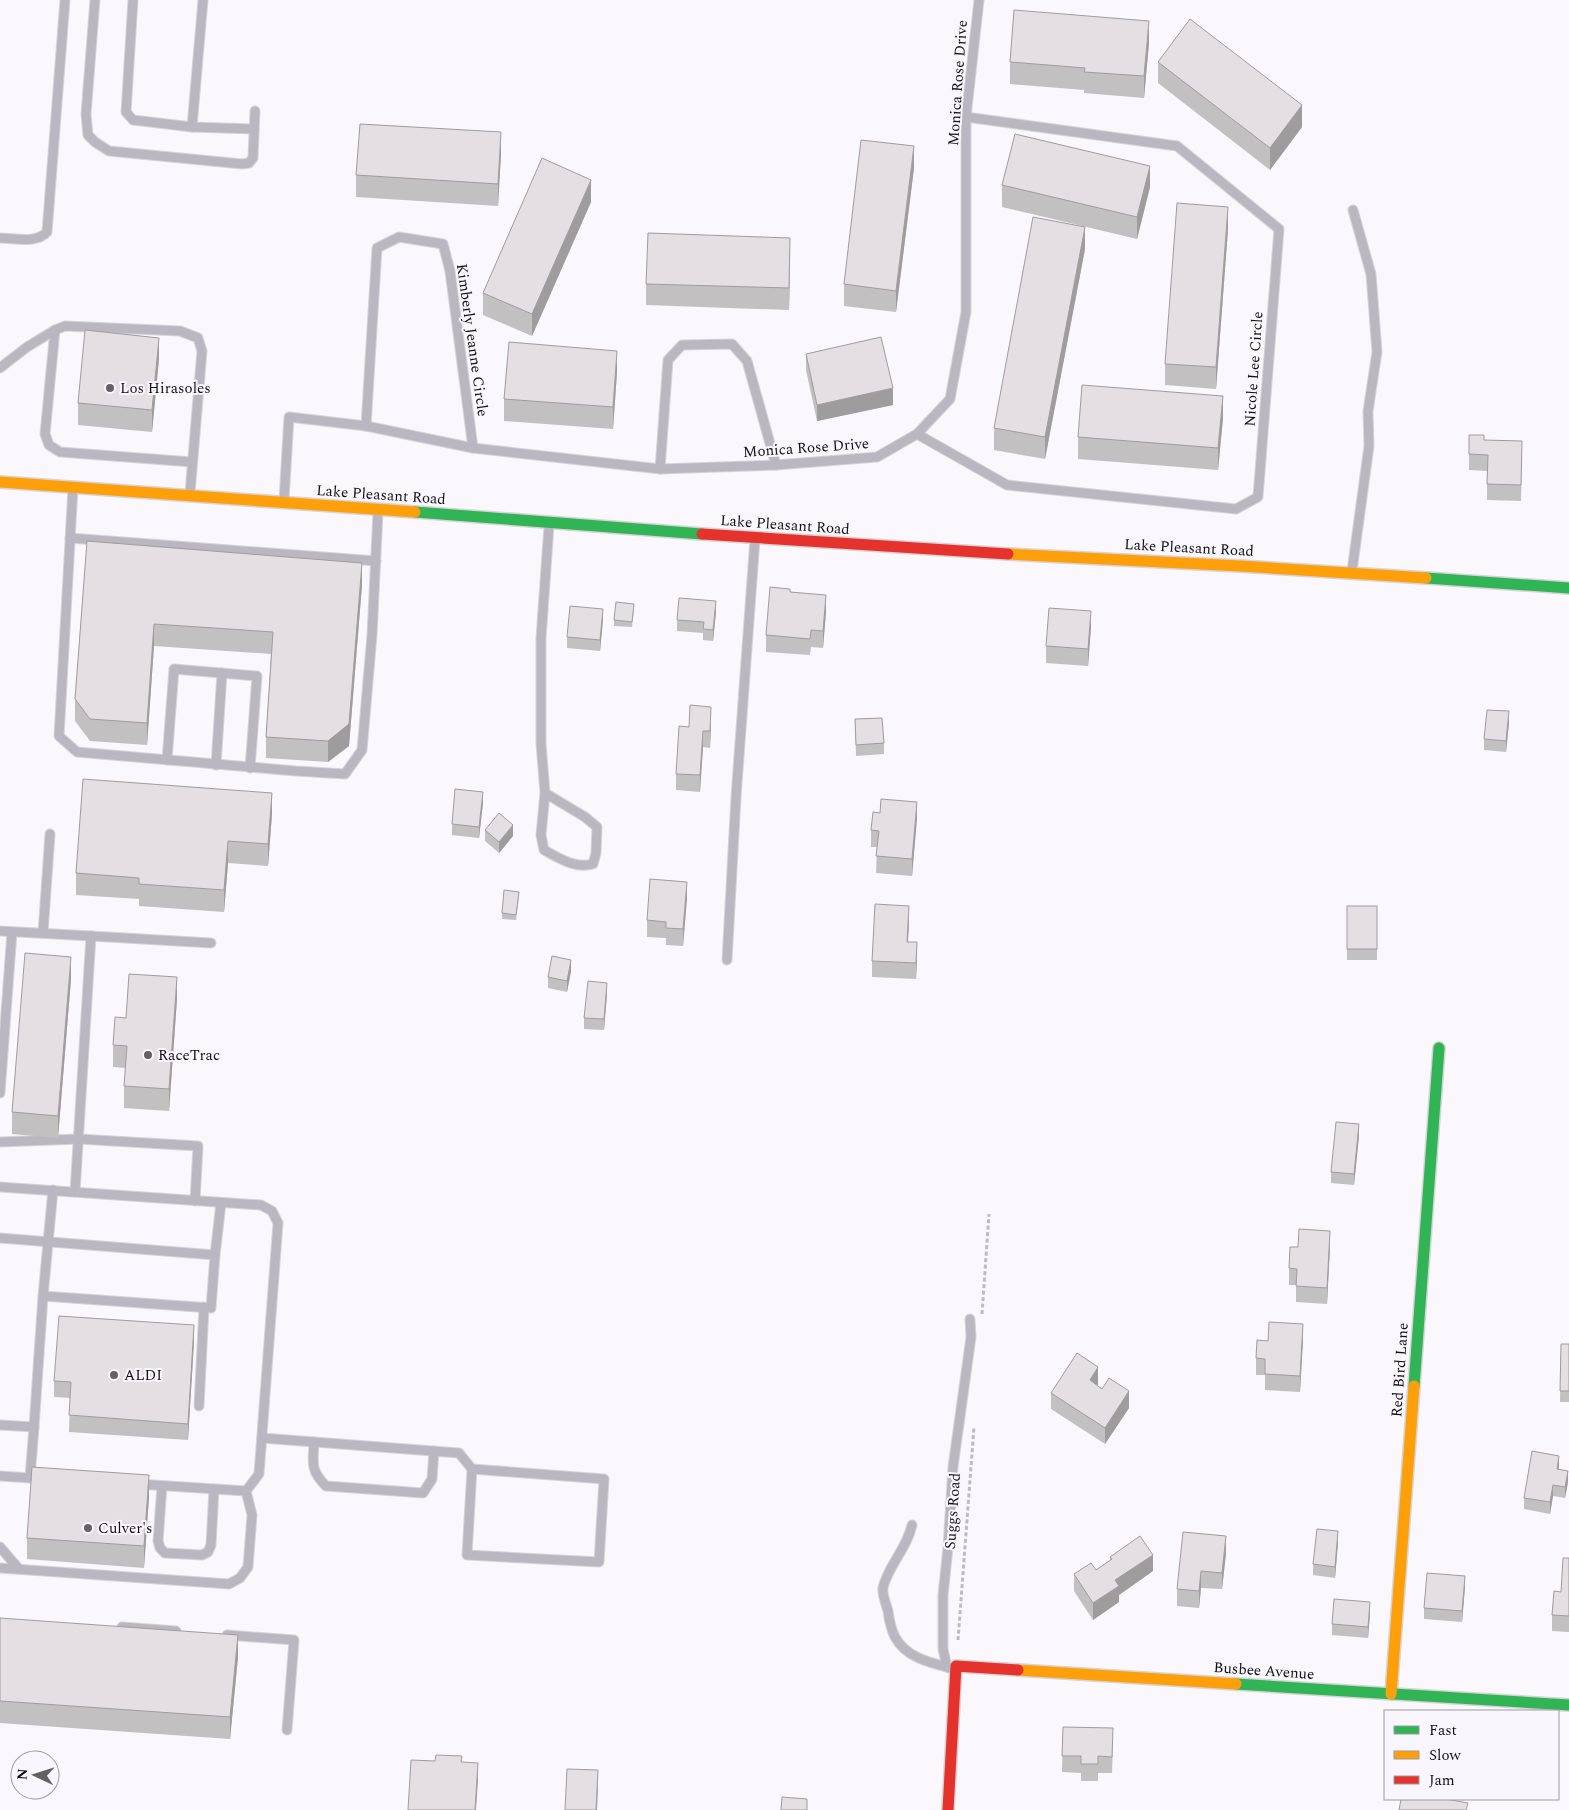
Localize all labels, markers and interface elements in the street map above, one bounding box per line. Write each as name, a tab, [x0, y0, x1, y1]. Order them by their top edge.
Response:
street label: Monica Rose Drive	[942, 19, 974, 147]
street label: Kimberly Jeanne Circle	[450, 262, 494, 418]
street label: Nicole Lee Circle	[1238, 311, 1270, 427]
place label: Los Hirasoles	[120, 377, 211, 400]
marker: Los Hirasoles	[104, 382, 116, 394]
street label: Monica Rose Drive	[742, 432, 870, 464]
street label: Lake Pleasant Road	[315, 479, 447, 511]
street label: Lake Pleasant Road	[719, 509, 851, 541]
street label: Lake Pleasant Road	[1124, 533, 1254, 563]
place label: RaceTrac	[158, 1044, 220, 1067]
marker: RaceTrac	[142, 1049, 154, 1061]
street label: Red Bird Lane	[1385, 1322, 1415, 1418]
place label: ALDI	[124, 1364, 162, 1387]
marker: ALDI	[108, 1369, 120, 1381]
street label: Suggs Road	[939, 1472, 967, 1550]
place label: Culver's	[98, 1517, 152, 1540]
marker: Culver's	[82, 1522, 94, 1534]
street label: Busbee Avenue	[1213, 1656, 1315, 1686]
legend	[1384, 1710, 1559, 1800]
text: Fast	[1429, 1719, 1457, 1742]
text: Slow	[1429, 1744, 1461, 1767]
north arrow	[10, 1750, 60, 1800]
text: N	[12, 1768, 33, 1781]
text: Jam	[1429, 1769, 1455, 1792]

